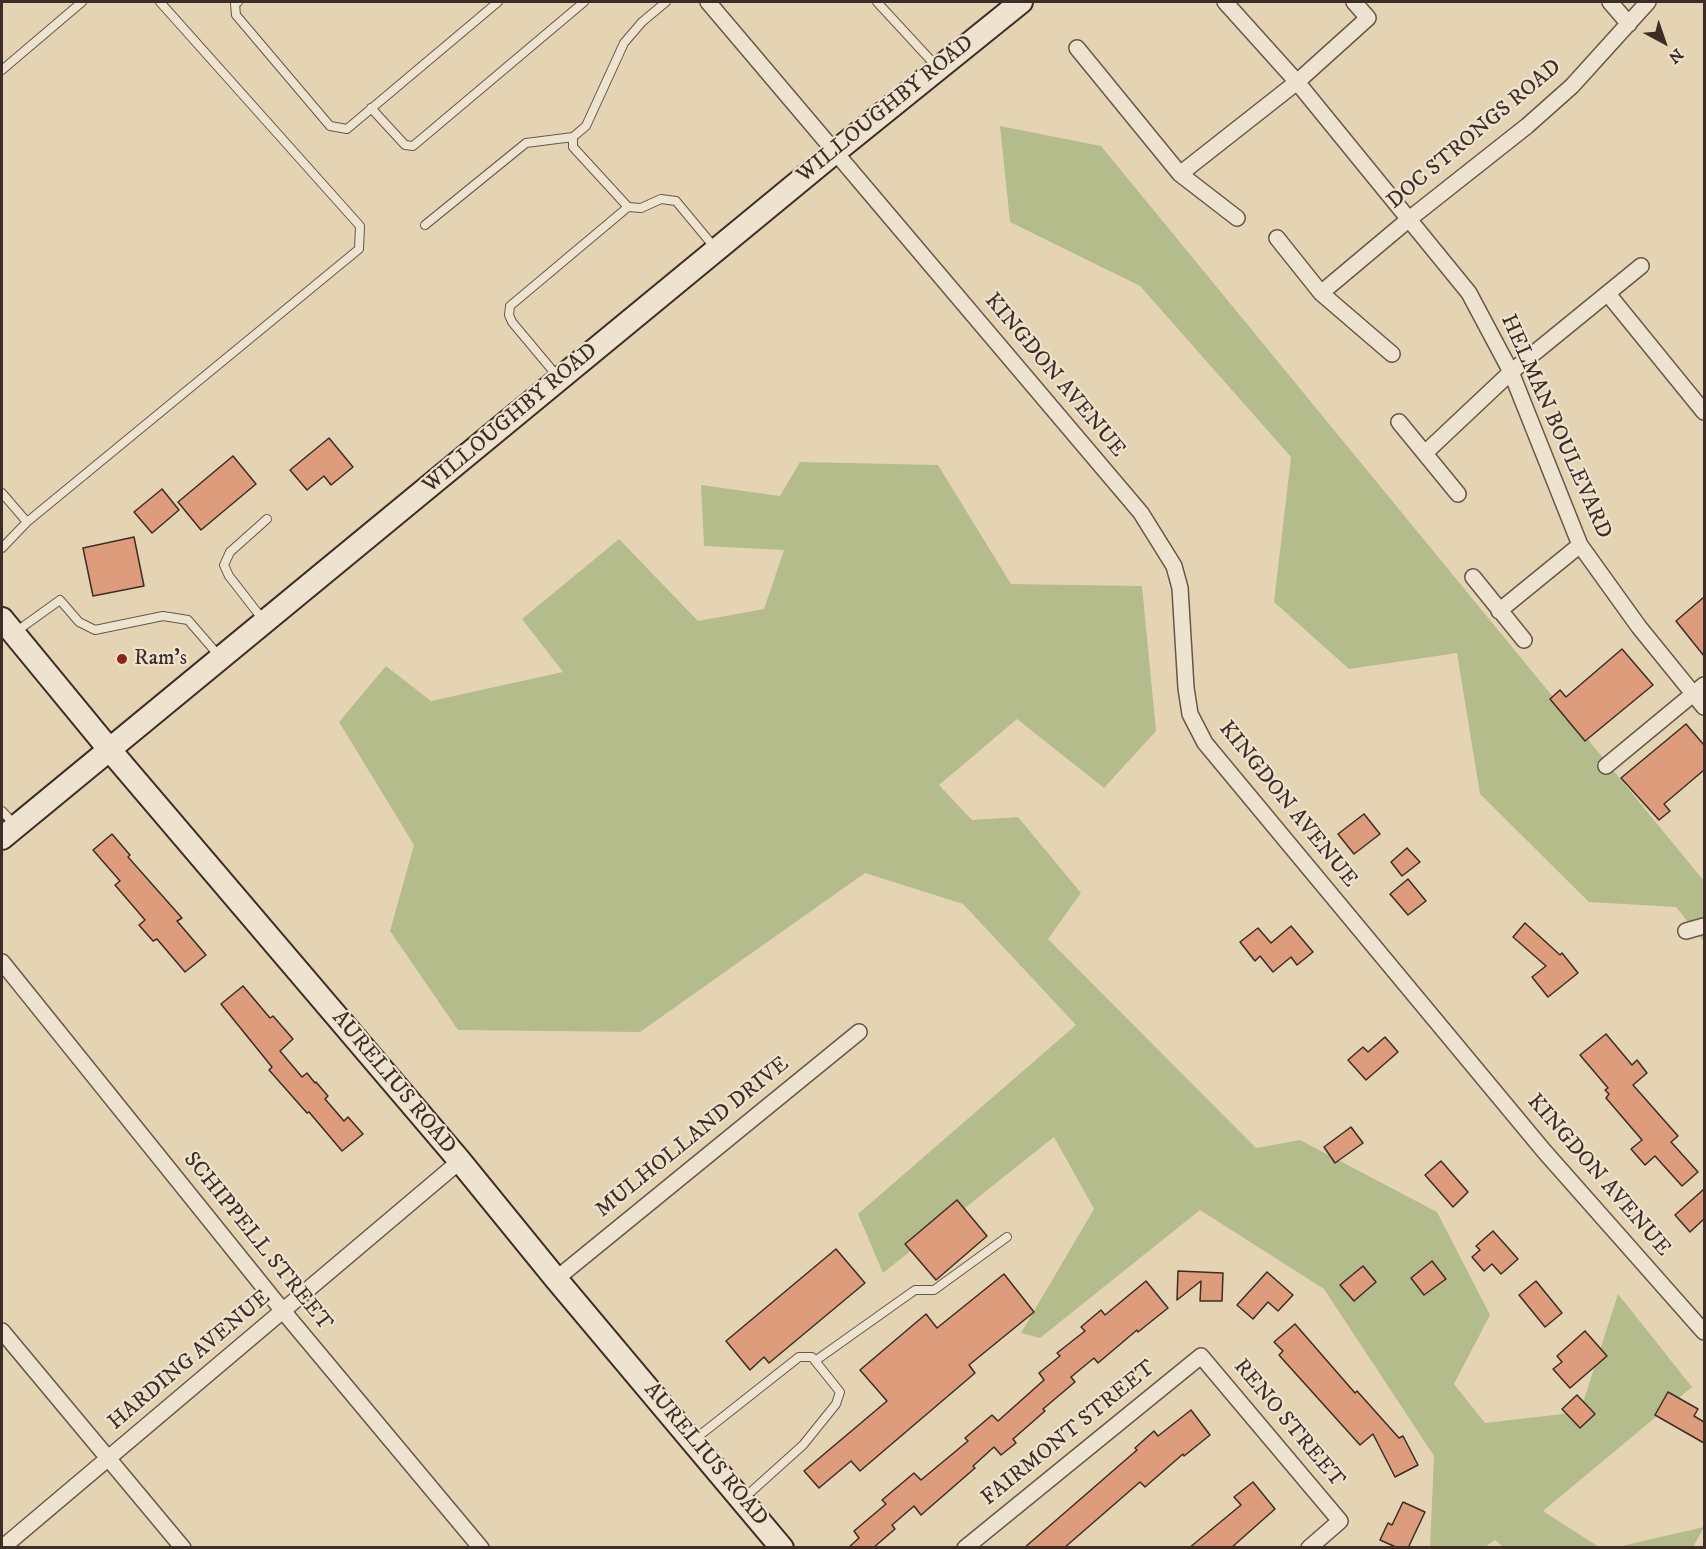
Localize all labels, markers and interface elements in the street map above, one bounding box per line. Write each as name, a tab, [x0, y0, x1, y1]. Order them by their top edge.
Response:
north arrow	[1634, 12, 1694, 72]
street label: WILLOUGHBY ROAD	[792, 31, 980, 189]
text: N	[1664, 44, 1687, 68]
street label: DOC STRONGS ROAD	[1383, 54, 1567, 216]
street label: KINGDON AVENUE	[978, 289, 1130, 463]
street label: HELMAN BOULEVARD	[1494, 311, 1616, 543]
street label: WILLOUGHBY ROAD	[418, 338, 604, 500]
place label: Ram's	[134, 646, 187, 672]
marker: Ram's	[115, 652, 129, 666]
street label: KINGDON AVENUE	[1212, 717, 1362, 893]
street label: AURELIUS ROAD	[325, 1006, 461, 1160]
street label: MULHOLLAND DRIVE	[591, 1052, 795, 1224]
street label: KINGDON AVENUE	[1521, 1090, 1675, 1262]
street label: SCHIPPELL STREET	[177, 1147, 337, 1337]
street label: HARDING AVENUE	[103, 1285, 277, 1437]
street label: RENO STREET	[1227, 1355, 1349, 1493]
street label: FAIRMONT STREET	[977, 1356, 1161, 1512]
street label: AURELIUS ROAD	[637, 1378, 773, 1532]

